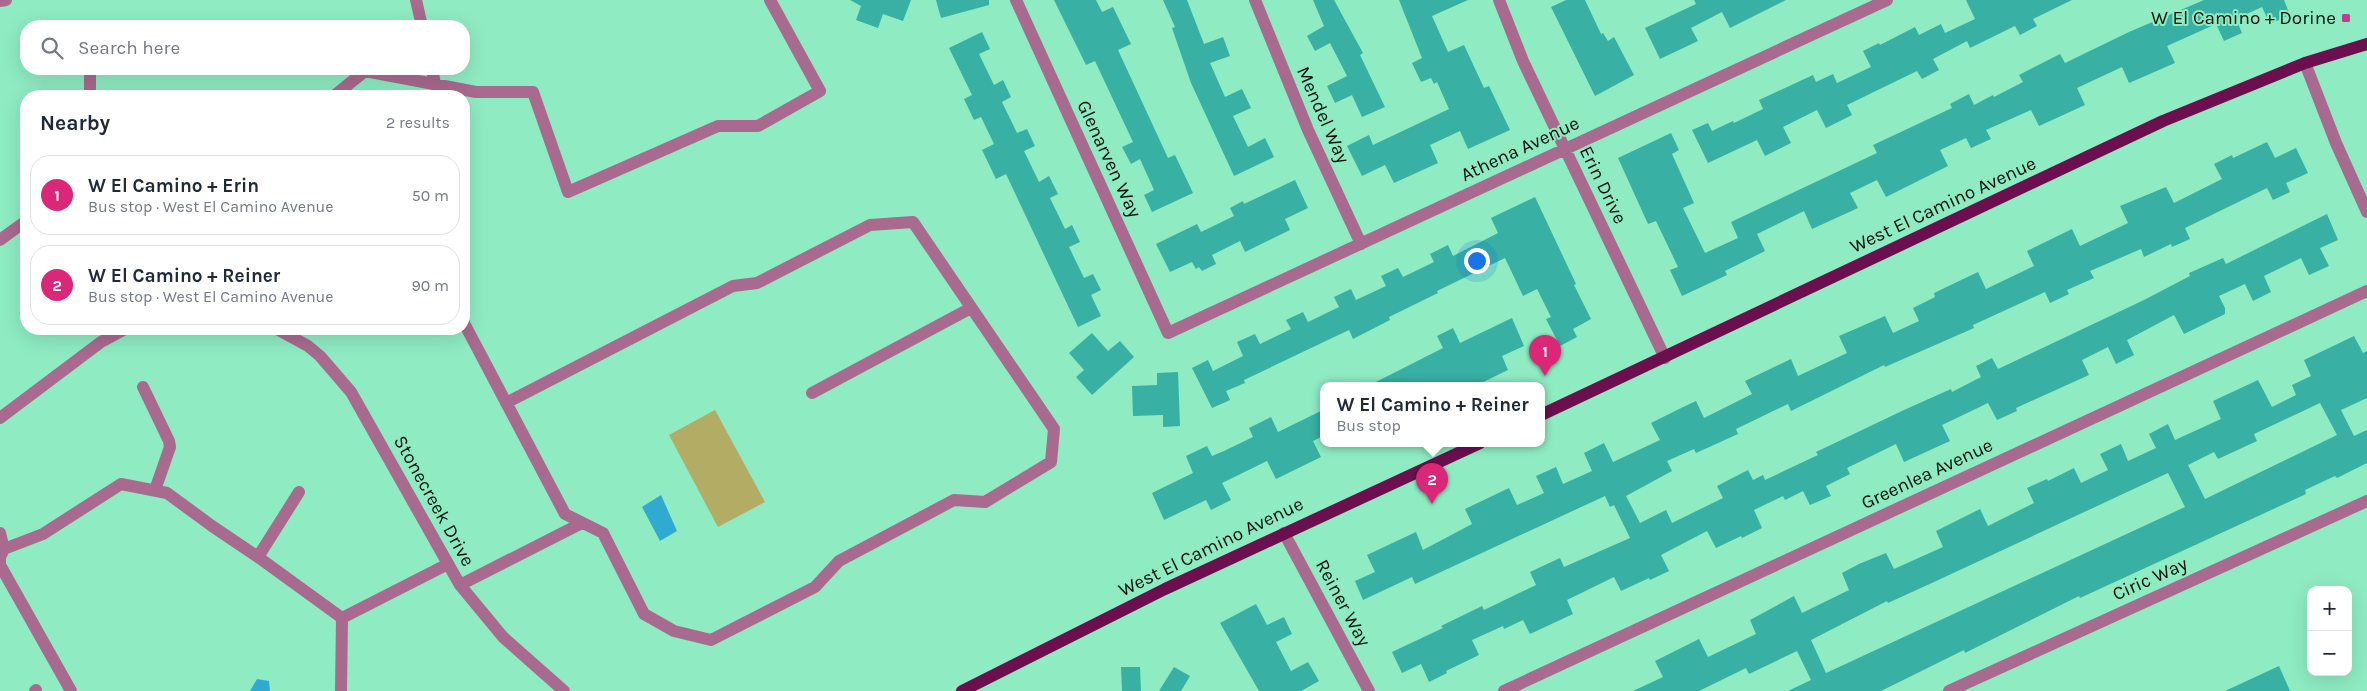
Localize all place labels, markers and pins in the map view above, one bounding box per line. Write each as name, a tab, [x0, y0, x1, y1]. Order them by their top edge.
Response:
place label: W El Camino + Dorine	[2151, 7, 2336, 29]
marker: W El Camino + Dorine	[2340, 12, 2352, 24]
pin: 1	[1529, 335, 1561, 376]
pin: 2	[1416, 463, 1448, 504]

